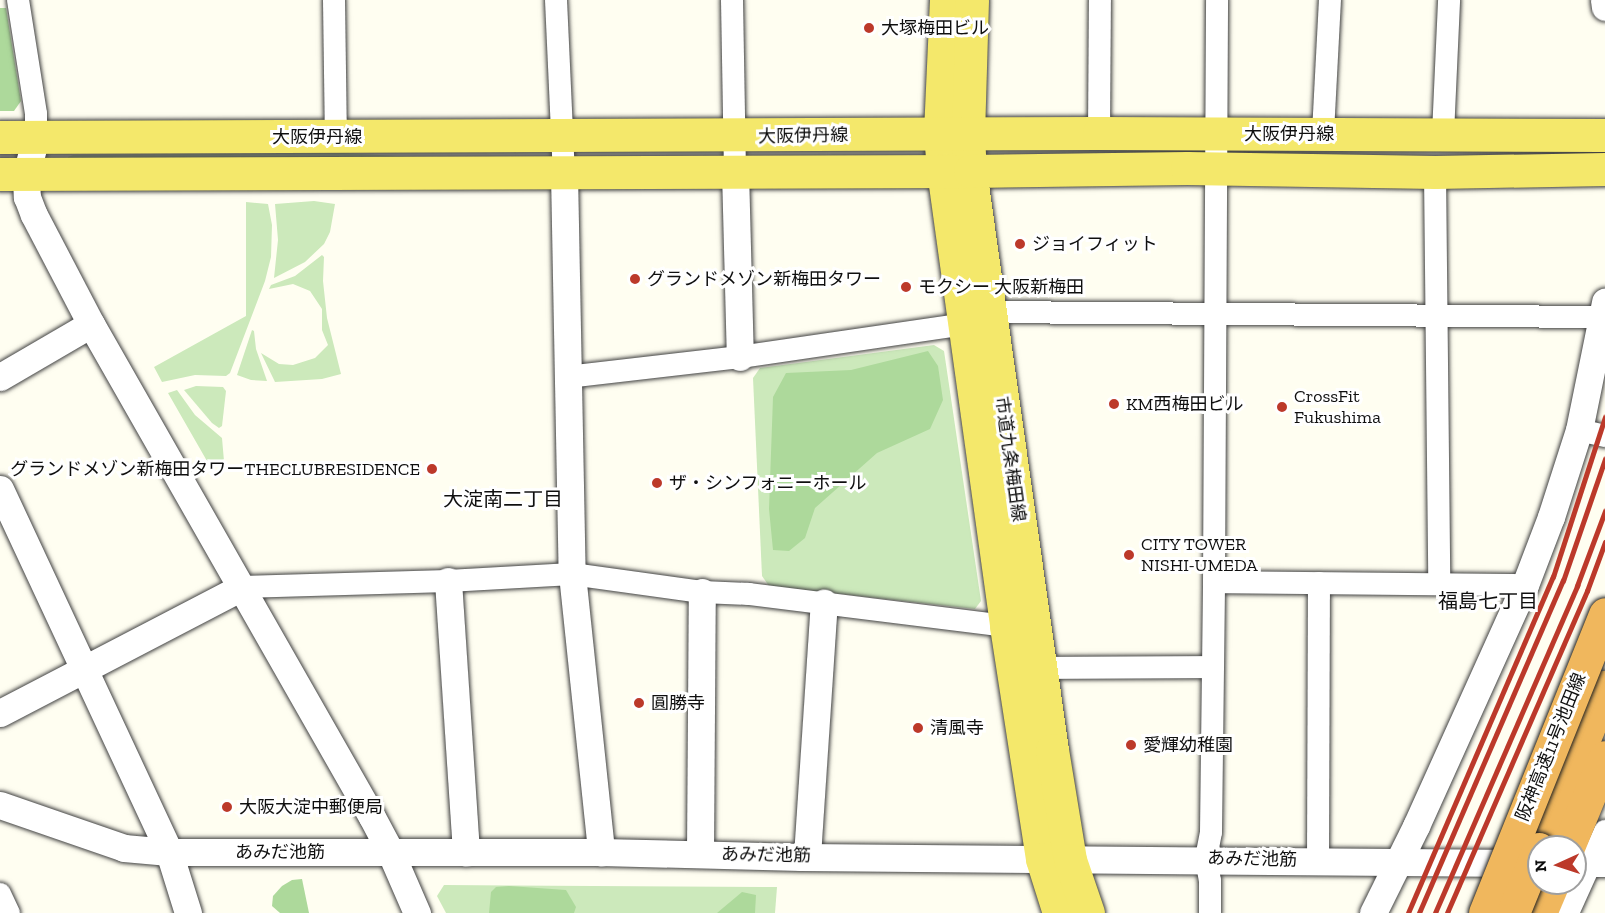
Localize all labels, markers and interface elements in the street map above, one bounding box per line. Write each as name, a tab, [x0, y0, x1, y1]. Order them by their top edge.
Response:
place label: 大塚梅田ビル	[881, 17, 989, 39]
marker: 大塚梅田ビル	[862, 21, 876, 35]
street label: 大阪伊丹線	[1244, 123, 1334, 145]
street label: 大阪伊丹線	[758, 124, 848, 148]
street label: 大阪伊丹線	[272, 126, 362, 148]
place label: ジョイフィット	[1032, 233, 1158, 255]
marker: ジョイフィット	[1013, 237, 1027, 251]
place label: グランドメゾン新梅田タワー	[647, 268, 881, 290]
marker: グランドメゾン新梅田タワー	[628, 272, 642, 286]
place label: モクシー 大阪新梅田	[918, 276, 1084, 298]
marker: モクシー 大阪新梅田	[899, 280, 913, 294]
place label: CrossFit Fukushima	[1294, 386, 1381, 428]
place label: KM西梅田ビル	[1126, 393, 1243, 415]
street label: 市道九条梅田線	[991, 395, 1029, 523]
marker: KM西梅田ビル	[1107, 397, 1121, 411]
marker: CrossFit Fukushima	[1275, 400, 1289, 414]
place label: グランドメゾン新梅田タワーTHECLUBRESIDENCE	[10, 458, 420, 480]
marker: グランドメゾン新梅田タワーTHECLUBRESIDENCE	[425, 462, 439, 476]
place label: ザ・シンフォニーホール	[669, 472, 867, 494]
marker: ザ・シンフォニーホール	[650, 476, 664, 490]
district label: 大淀南二丁目	[443, 487, 563, 511]
place label: CITY TOWER NISHI-UMEDA	[1141, 534, 1258, 576]
marker: CITY TOWER NISHI-UMEDA	[1122, 548, 1136, 562]
district label: 福島七丁目	[1438, 589, 1538, 613]
street label: 阪神高速11号池田線	[1511, 670, 1591, 824]
place label: 圓勝寺	[651, 692, 705, 714]
marker: 圓勝寺	[632, 696, 646, 710]
place label: 清風寺	[930, 717, 984, 739]
marker: 清風寺	[911, 721, 925, 735]
place label: 愛輝幼稚園	[1143, 734, 1233, 756]
marker: 愛輝幼稚園	[1124, 738, 1138, 752]
place label: 大阪大淀中郵便局	[239, 796, 383, 818]
marker: 大阪大淀中郵便局	[220, 800, 234, 814]
north arrow	[1527, 835, 1587, 895]
street label: あみだ池筋	[235, 841, 325, 863]
street label: あみだ池筋	[721, 843, 811, 867]
street label: あみだ池筋	[1207, 847, 1297, 871]
text: N	[1531, 859, 1550, 872]

